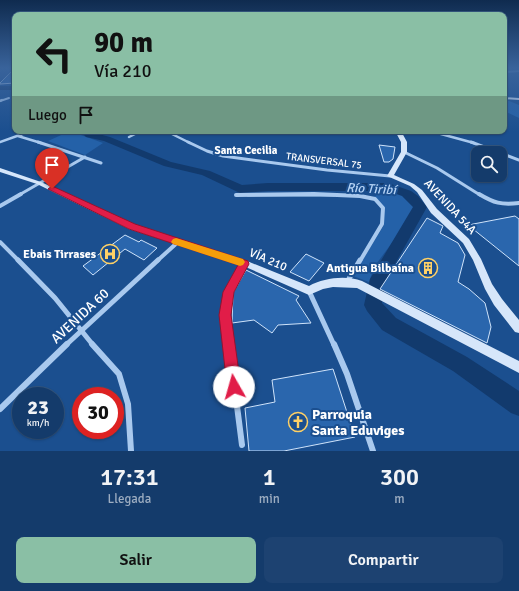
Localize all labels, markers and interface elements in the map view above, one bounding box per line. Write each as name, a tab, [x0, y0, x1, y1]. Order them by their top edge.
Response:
text: 90 m	[94, 26, 153, 60]
icon: left	[28, 28, 80, 80]
text: Vía 210	[94, 60, 151, 82]
icon: arrive	[75, 104, 97, 126]
text: Luego	[28, 106, 67, 124]
district label: Santa Cecilia	[215, 144, 278, 157]
map controls	[471, 146, 507, 182]
button: search	[471, 146, 507, 182]
pin	[35, 148, 69, 189]
street label: TRANSVERSAL 75	[285, 150, 363, 172]
icon: arrive	[41, 154, 63, 176]
street label: AVENIDA 54A	[421, 176, 480, 238]
water label: Río Tiribí	[346, 180, 399, 198]
hospital icon: Ebais Tirrases	[99, 243, 121, 265]
street label: VÍA 210	[247, 245, 289, 275]
place label: Ebais Tirrases	[23, 247, 97, 262]
building icon: Antigua Bilbaína	[417, 257, 439, 279]
place label: Antigua Bilbaína	[326, 261, 414, 276]
street label: AVENIDA 60	[47, 285, 113, 347]
position arrow	[213, 366, 255, 408]
speed limit sign: 30	[72, 387, 124, 439]
text: 23	[27, 395, 49, 420]
place label: Parroquia Santa Eduviges	[312, 406, 404, 439]
church icon: Parroquia Santa Eduviges	[287, 411, 309, 433]
text: km/h	[27, 417, 49, 429]
text: 17:31	[100, 462, 159, 492]
text: 1	[263, 462, 276, 492]
text: 300	[380, 462, 419, 492]
text: Llegada	[108, 491, 151, 507]
text: min	[259, 491, 280, 507]
text: m	[394, 491, 405, 507]
button: Salir	[16, 537, 256, 583]
button: Compartir	[264, 537, 503, 583]

